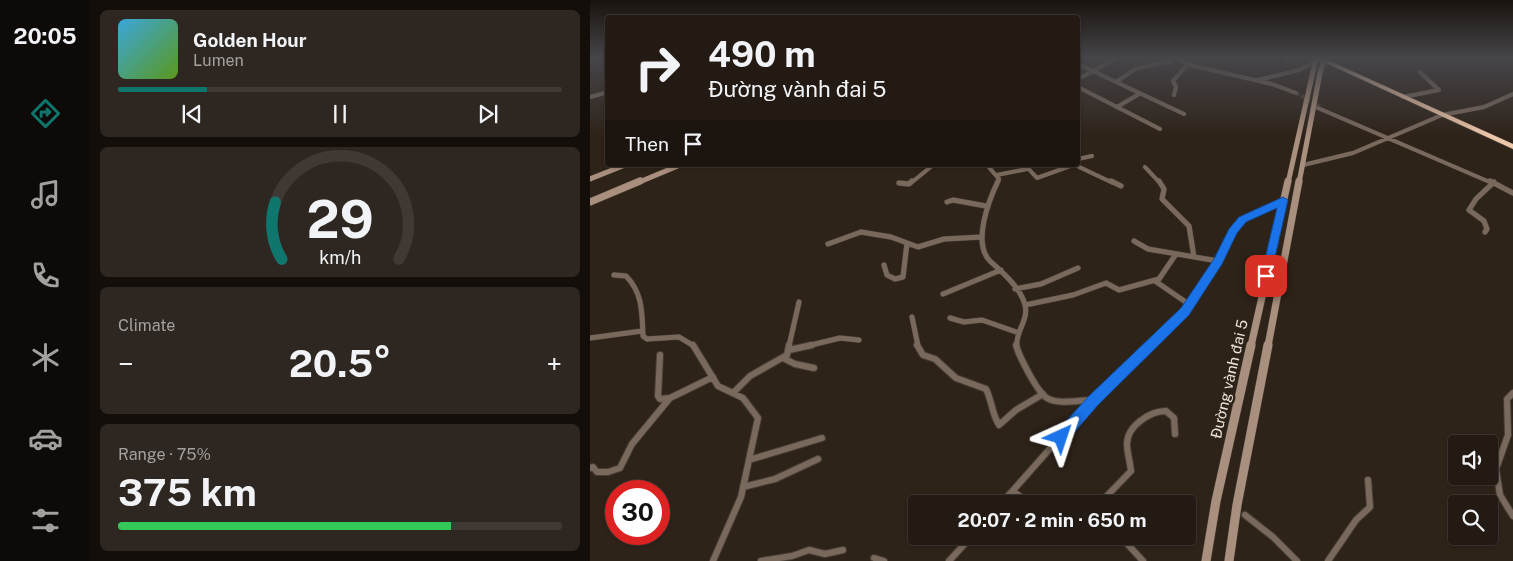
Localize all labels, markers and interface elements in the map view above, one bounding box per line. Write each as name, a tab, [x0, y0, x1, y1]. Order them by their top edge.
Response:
text: 20:05	[13, 23, 77, 49]
text: Golden Hour	[193, 29, 307, 51]
text: 490 m	[708, 34, 816, 75]
icon: right	[625, 35, 690, 100]
text: Lumen	[193, 51, 244, 70]
text: Đường vành đai 5	[708, 76, 886, 102]
icon: directions	[28, 96, 63, 131]
icon: previous	[178, 100, 206, 128]
icon: pause	[326, 100, 354, 128]
icon: next	[474, 100, 502, 128]
icon: arrive	[679, 130, 707, 158]
text: Then	[625, 133, 669, 155]
icon: music	[28, 177, 63, 212]
text: 29	[306, 189, 374, 250]
text: km/h	[319, 247, 361, 268]
pin	[1245, 255, 1287, 297]
icon: phone	[28, 258, 63, 293]
icon: arrive	[1252, 262, 1280, 290]
text: Climate	[118, 316, 175, 335]
street label: Đường vành đai 5	[1207, 318, 1251, 440]
icon: climate	[28, 340, 63, 375]
text: 20.5°	[289, 341, 391, 386]
text: −	[118, 347, 134, 380]
text: +	[546, 347, 562, 380]
position arrow	[1034, 410, 1086, 462]
icon: car	[28, 421, 63, 456]
map controls	[1448, 435, 1498, 545]
button: sound	[1448, 435, 1498, 485]
text: Range · 75%	[118, 445, 211, 464]
text: 375 km	[118, 470, 257, 515]
speed limit sign: 30	[605, 480, 670, 545]
button: search	[1448, 495, 1498, 545]
icon: filters	[28, 503, 63, 538]
text: 20:07 · 2 min · 650 m	[958, 509, 1146, 531]

